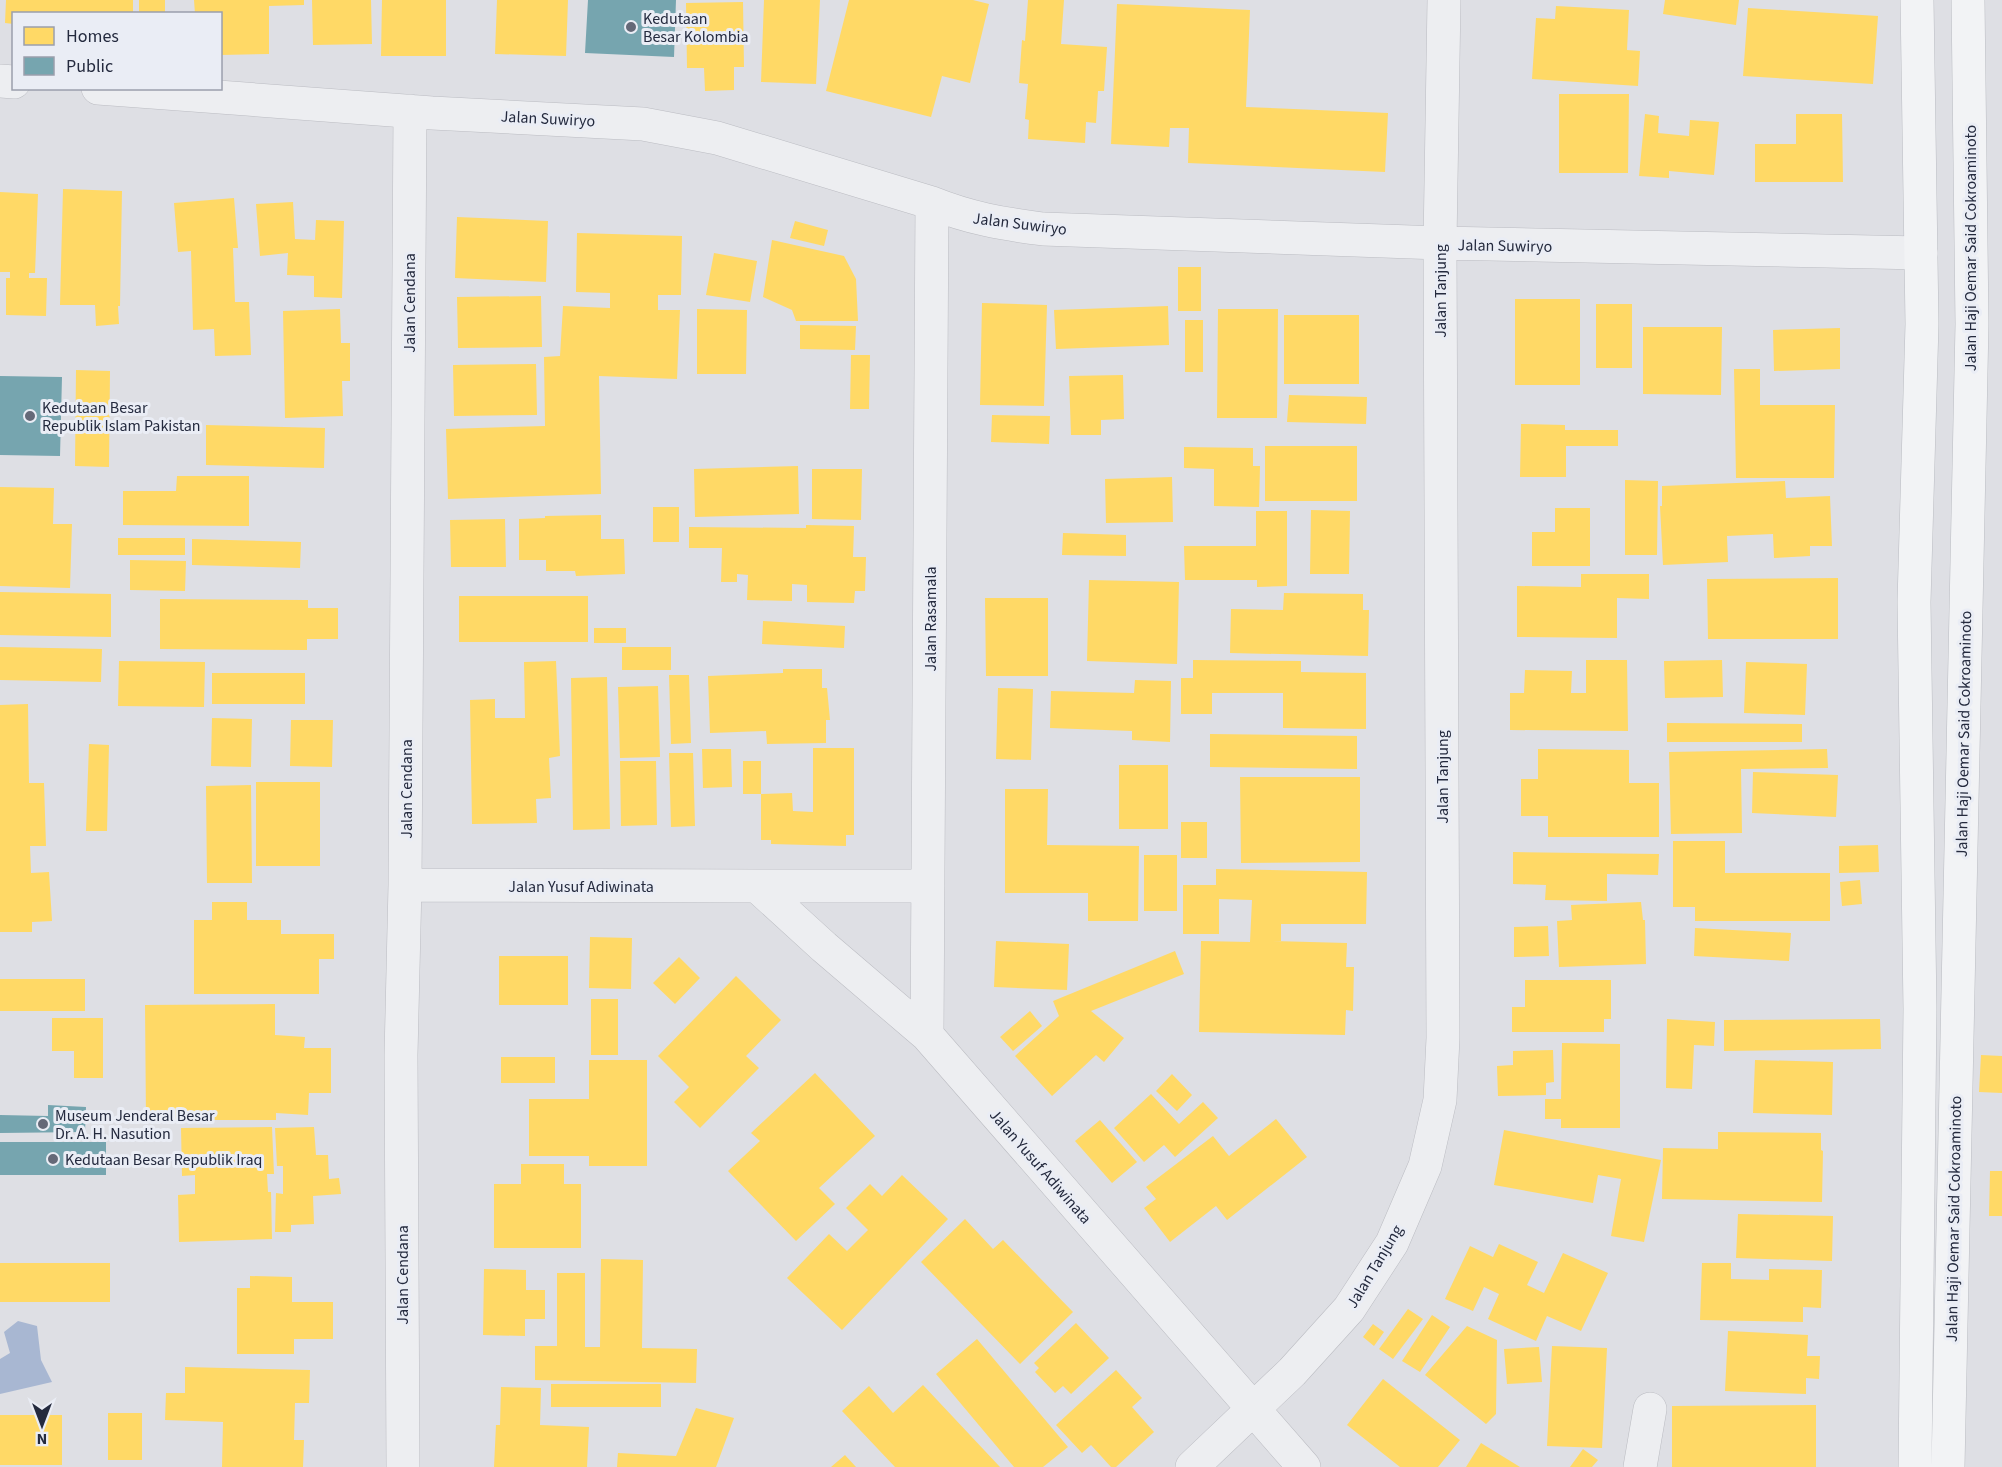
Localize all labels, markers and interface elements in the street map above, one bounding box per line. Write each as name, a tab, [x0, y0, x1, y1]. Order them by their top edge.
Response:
place label: Kedutaan Besar Kolombia	[643, 8, 749, 48]
legend	[12, 12, 222, 90]
marker: Kedutaan Besar Kolombia	[624, 20, 638, 34]
text: Homes	[66, 24, 119, 49]
text: Public	[66, 54, 113, 79]
street label: Jalan Suwiryo	[500, 106, 596, 132]
street label: Jalan Haji Oemar Said Cokroaminoto	[1960, 125, 1982, 371]
street label: Jalan Suwiryo	[972, 207, 1068, 241]
street label: Jalan Suwiryo	[1458, 234, 1552, 258]
street label: Jalan Tanjung	[1430, 244, 1452, 338]
street label: Jalan Cendana	[399, 253, 421, 353]
place label: Kedutaan Besar Republik Islam Pakistan	[42, 397, 201, 437]
marker: Kedutaan Besar Republik Islam Pakistan	[23, 409, 37, 423]
street label: Jalan Rasamala	[920, 566, 942, 672]
street label: Jalan Haji Oemar Said Cokroaminoto	[1951, 611, 1977, 857]
street label: Jalan Tanjung	[1432, 730, 1454, 824]
street label: Jalan Cendana	[396, 739, 418, 839]
street label: Jalan Yusuf Adiwinata	[508, 876, 654, 898]
street label: Jalan Haji Oemar Said Cokroaminoto	[1941, 1096, 1967, 1342]
place label: Museum Jenderal Besar Dr. A. H. Nasution	[55, 1105, 215, 1145]
street label: Jalan Yusuf Adiwinata	[984, 1105, 1096, 1229]
marker: Museum Jenderal Besar Dr. A. H. Nasution	[36, 1117, 50, 1131]
place label: Kedutaan Besar Republik Iraq	[65, 1149, 262, 1171]
marker: Kedutaan Besar Republik Iraq	[46, 1152, 60, 1166]
street label: Jalan Tanjung	[1341, 1221, 1408, 1312]
street label: Jalan Cendana	[392, 1225, 414, 1325]
north arrow	[12, 1395, 72, 1455]
text: N	[37, 1428, 47, 1450]

